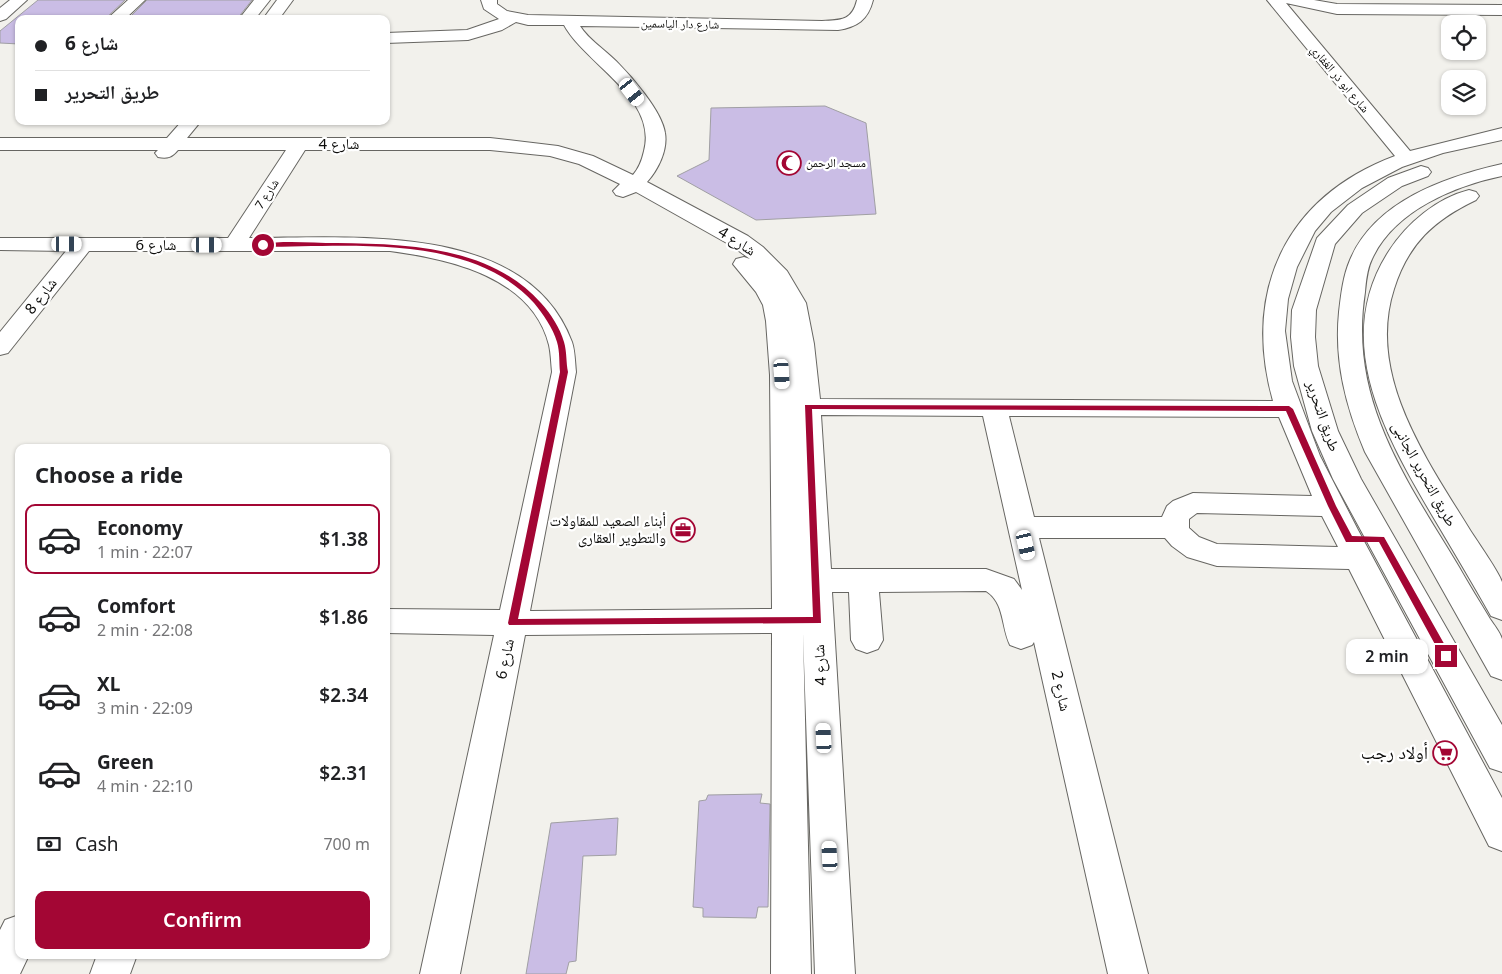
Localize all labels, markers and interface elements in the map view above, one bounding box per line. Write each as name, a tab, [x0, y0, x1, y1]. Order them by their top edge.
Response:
street label: شارع دار الياسمين	[641, 14, 719, 33]
map controls	[1441, 15, 1486, 115]
button: locate	[1441, 15, 1486, 60]
text: شارع 6	[65, 30, 118, 56]
street label: شارع ابو ذر الغفاري	[1305, 41, 1374, 118]
button: layers	[1441, 70, 1486, 115]
car	[616, 76, 647, 108]
text: طريق التحرير	[65, 79, 160, 105]
street label: شارع 4	[318, 133, 360, 154]
mosque icon: مسجد الرحمن	[776, 150, 802, 176]
place label: مسجد الرحمن	[806, 154, 866, 171]
street label: شارع 7	[251, 175, 283, 212]
street label: شارع 4	[714, 221, 760, 260]
street label: شارع 6	[135, 234, 177, 255]
route start	[252, 234, 274, 256]
car	[52, 237, 82, 252]
car	[192, 238, 222, 253]
street label: شارع 8	[20, 273, 62, 318]
car	[773, 359, 790, 389]
street label: طريق التحرير	[1301, 376, 1345, 454]
street label: طريق التحرير الجانبى	[1387, 417, 1462, 530]
text: Choose a ride	[35, 459, 183, 489]
place label: أبناء الصعيد للمقاولات والتطوير العقارى	[550, 510, 666, 548]
text: Economy	[97, 515, 183, 541]
icon: car	[37, 517, 82, 562]
office icon: أبناء الصعيد للمقاولات والتطوير العقارى	[670, 517, 696, 543]
text: $1.38	[319, 526, 368, 552]
car	[1015, 529, 1036, 561]
text: 1 min · 22:07	[97, 541, 193, 563]
text: Comfort	[97, 593, 176, 619]
icon: car	[37, 595, 82, 640]
text: $1.86	[319, 604, 368, 630]
text: 2 min · 22:08	[97, 619, 193, 641]
street label: شارع 6	[490, 637, 519, 681]
callout: 2 min	[1346, 638, 1428, 674]
street label: شارع 4	[808, 644, 831, 686]
text: 2 min	[1365, 645, 1409, 667]
route end	[1435, 645, 1457, 667]
street label: شارع 2	[1047, 669, 1076, 713]
text: XL	[97, 671, 120, 697]
icon: car	[37, 673, 82, 718]
text: $2.34	[319, 682, 368, 708]
text: 3 min · 22:09	[97, 697, 193, 719]
car	[815, 723, 832, 753]
place label: أولاد رجب	[1361, 740, 1428, 764]
supermarket icon: أولاد رجب	[1432, 740, 1458, 766]
text: Green	[97, 749, 154, 775]
icon: car	[37, 751, 82, 796]
text: $2.31	[319, 760, 368, 786]
text: 4 min · 22:10	[97, 775, 193, 797]
icon: cash	[35, 830, 63, 858]
text: Cash	[75, 831, 119, 857]
text: 700 m	[323, 833, 370, 855]
car	[821, 841, 838, 871]
button: Confirm	[35, 891, 370, 949]

